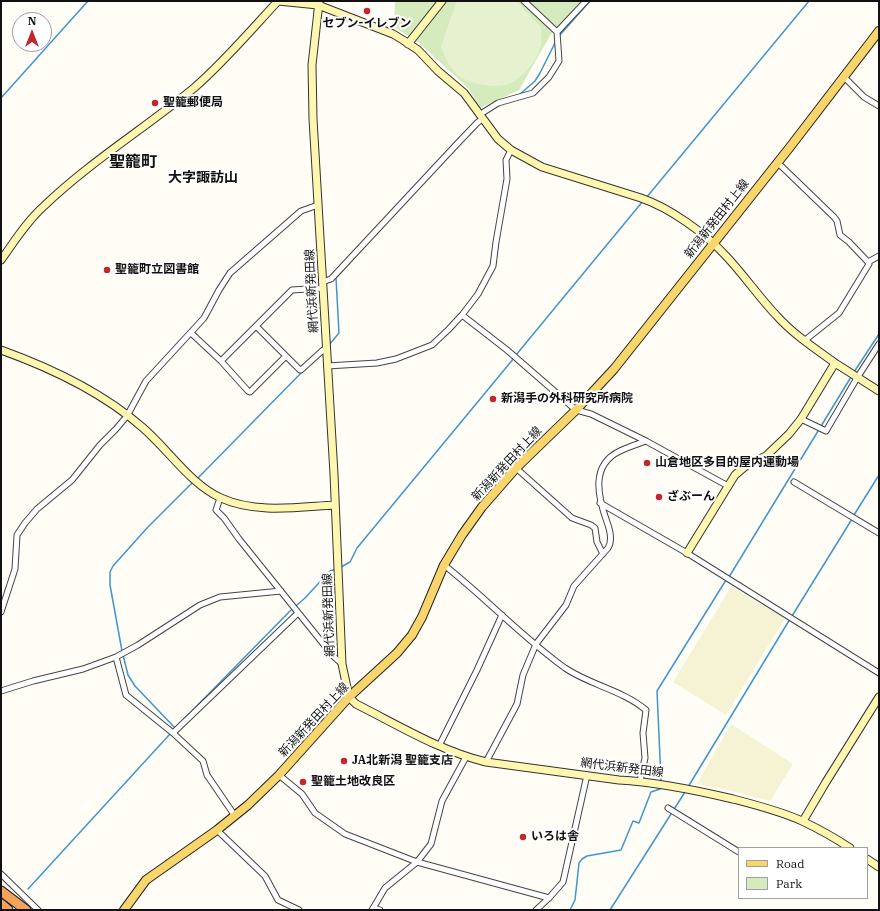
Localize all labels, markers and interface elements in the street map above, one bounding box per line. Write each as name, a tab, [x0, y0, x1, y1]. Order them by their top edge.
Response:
marker: セブン-イレブン	[362, 6, 372, 16]
north arrow	[12, 12, 52, 52]
text: N	[28, 14, 36, 28]
place label: セブン-イレブン	[323, 17, 411, 31]
place label: 聖籠郵便局	[163, 96, 223, 110]
marker: 聖籠郵便局	[150, 98, 160, 108]
district label: 聖籠町	[109, 152, 157, 172]
district label: 大字諏訪山	[168, 170, 238, 186]
street label: 新潟新発田村上線	[682, 177, 752, 261]
street label: 網代浜新発田線	[303, 249, 321, 333]
place label: 聖籠町立図書館	[115, 263, 199, 277]
marker: 聖籠町立図書館	[102, 265, 112, 275]
place label: 新潟手の外科研究所病院	[501, 392, 633, 406]
marker: 新潟手の外科研究所病院	[488, 394, 498, 404]
street label: 新潟新発田村上線	[469, 424, 545, 504]
place label: 山倉地区多目的屋内運動場	[655, 456, 799, 470]
marker: 山倉地区多目的屋内運動場	[642, 458, 652, 468]
place label: ざぶーん	[667, 490, 715, 504]
marker: ざぶーん	[654, 492, 664, 502]
street label: 網代浜新発田線	[320, 573, 338, 657]
street label: 新潟新発田村上線	[276, 680, 352, 760]
place label: JA北新潟 聖籠支店	[352, 754, 453, 768]
marker: JA北新潟 聖籠支店	[339, 756, 349, 766]
street label: 網代浜新発田線	[579, 756, 665, 780]
place label: 聖籠土地改良区	[311, 775, 395, 789]
marker: 聖籠土地改良区	[298, 777, 308, 787]
place label: いろは舎	[531, 830, 579, 844]
marker: いろは舎	[518, 832, 528, 842]
legend	[738, 847, 868, 899]
text: Road	[776, 856, 805, 871]
text: Park	[776, 876, 802, 891]

